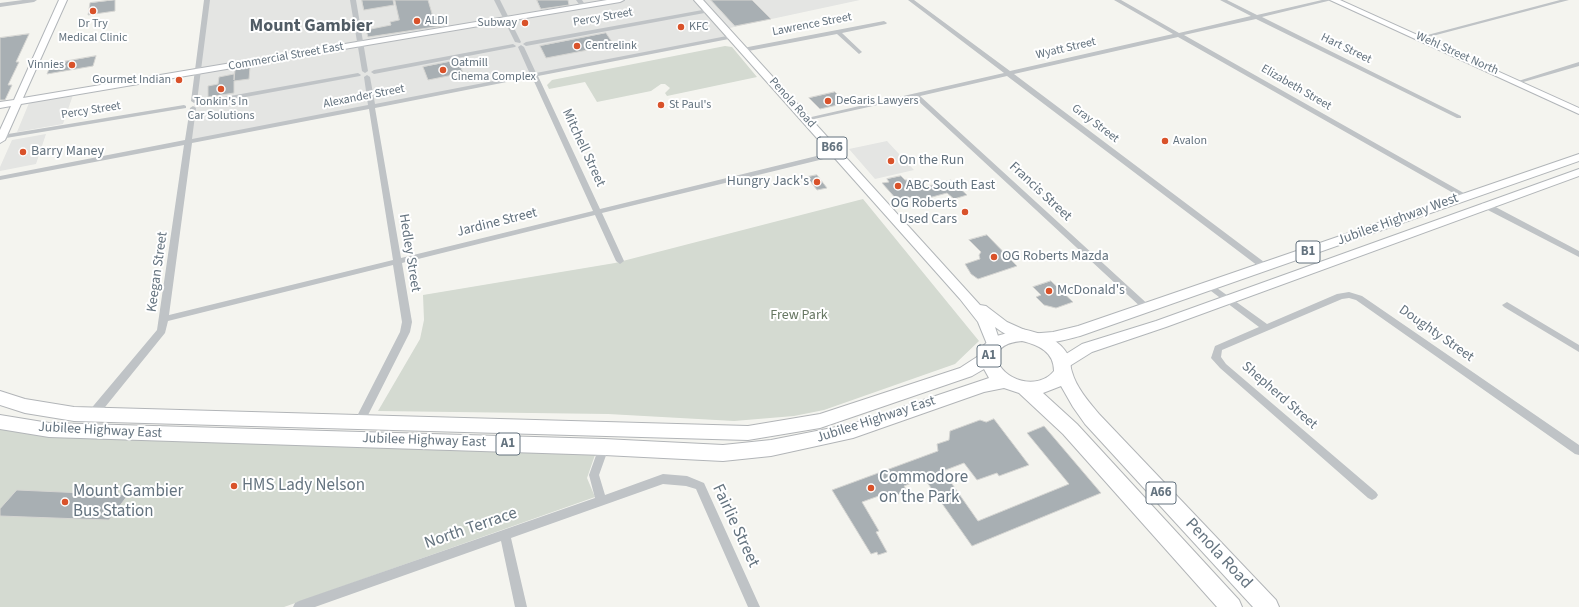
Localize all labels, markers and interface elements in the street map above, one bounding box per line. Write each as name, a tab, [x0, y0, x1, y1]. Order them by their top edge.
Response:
marker: Dr Try Medical Clinic	[88, 6, 98, 16]
street label: Percy Street	[572, 6, 634, 30]
street label: Lawrence Street	[771, 10, 853, 40]
place label: ALDI	[425, 14, 448, 28]
district label: Mount Gambier	[250, 16, 372, 38]
marker: ALDI	[412, 16, 422, 26]
place label: Subway	[477, 16, 517, 30]
place label: Dr Try Medical Clinic	[59, 17, 127, 45]
marker: Subway	[520, 18, 530, 28]
place label: KFC	[689, 20, 709, 34]
marker: KFC	[676, 22, 686, 32]
street label: Wehl Street North	[1413, 29, 1501, 79]
street label: Hart Street	[1318, 31, 1374, 67]
street label: Wyatt Street	[1035, 35, 1097, 63]
place label: Centrelink	[585, 39, 637, 53]
street label: Commercial Street East	[227, 40, 345, 74]
marker: Centrelink	[572, 41, 582, 51]
place label: Oatmill Cinema Complex	[451, 56, 536, 84]
place label: Vinnies	[28, 58, 64, 72]
marker: Vinnies	[67, 60, 77, 70]
street label: Elizabeth Street	[1258, 62, 1334, 114]
marker: Oatmill Cinema Complex	[438, 65, 448, 75]
place label: Gourmet Indian	[92, 73, 171, 87]
marker: Gourmet Indian	[174, 75, 184, 85]
street label: Penola Road	[766, 75, 818, 131]
street label: Alexander Street	[322, 82, 406, 112]
marker: Tonkin's In Car Solutions	[216, 84, 226, 94]
place label: DeGaris Lawyers	[836, 94, 918, 108]
place label: Tonkin's In Car Solutions	[187, 95, 255, 123]
marker: DeGaris Lawyers	[823, 96, 833, 106]
place label: St Paul's	[669, 98, 711, 112]
street label: Percy Street	[60, 99, 122, 123]
marker: St Paul's	[656, 100, 666, 110]
street label: Gray Street	[1069, 102, 1121, 146]
street label: Mitchell Street	[558, 106, 608, 190]
place label: Avalon	[1173, 134, 1207, 148]
marker: Avalon	[1160, 136, 1170, 146]
road number: B66	[817, 137, 847, 159]
place label: Barry Maney	[31, 144, 104, 160]
marker: Barry Maney	[18, 147, 28, 157]
place label: On the Run	[899, 153, 964, 169]
marker: On the Run	[886, 156, 896, 166]
street label: Francis Street	[1005, 159, 1075, 225]
place label: Hungry Jack's	[727, 174, 809, 190]
marker: Hungry Jack's	[812, 177, 822, 187]
place label: ABC South East	[906, 178, 995, 194]
marker: ABC South East	[893, 181, 903, 191]
street label: Jubilee Highway West	[1335, 190, 1461, 250]
place label: OG Roberts Used Cars	[891, 196, 957, 228]
street label: Jardine Street	[455, 205, 539, 241]
marker: OG Roberts Used Cars	[960, 207, 970, 217]
street label: Hedley Street	[395, 213, 423, 293]
street label: Keegan Street	[144, 231, 172, 313]
road number: B1	[1296, 241, 1320, 263]
place label: OG Roberts Mazda	[1002, 249, 1109, 265]
marker: OG Roberts Mazda	[989, 252, 999, 262]
place label: McDonald's	[1057, 283, 1125, 299]
marker: McDonald's	[1044, 286, 1054, 296]
street label: Doughty Street	[1395, 302, 1477, 366]
park label: Frew Park	[770, 308, 828, 324]
road number: A1	[977, 345, 1001, 367]
street label: Shepherd Street	[1238, 359, 1320, 433]
street label: Jubilee Highway East	[814, 393, 938, 447]
street label: Jubilee Highway East	[38, 419, 162, 443]
street label: Jubilee Highway East	[362, 430, 486, 452]
road number: A1	[496, 433, 520, 455]
place label: Commodore on the Park	[879, 468, 968, 508]
place label: HMS Lady Nelson	[242, 476, 365, 496]
marker: HMS Lady Nelson	[229, 481, 239, 491]
street label: Fairlie Street	[707, 481, 763, 571]
place label: Mount Gambier Bus Station	[73, 482, 183, 522]
road number: A66	[1146, 482, 1176, 504]
marker: Commodore on the Park	[866, 483, 876, 493]
marker: Mount Gambier Bus Station	[60, 497, 70, 507]
street label: North Terrace	[422, 504, 520, 554]
street label: Penola Road	[1180, 515, 1256, 593]

